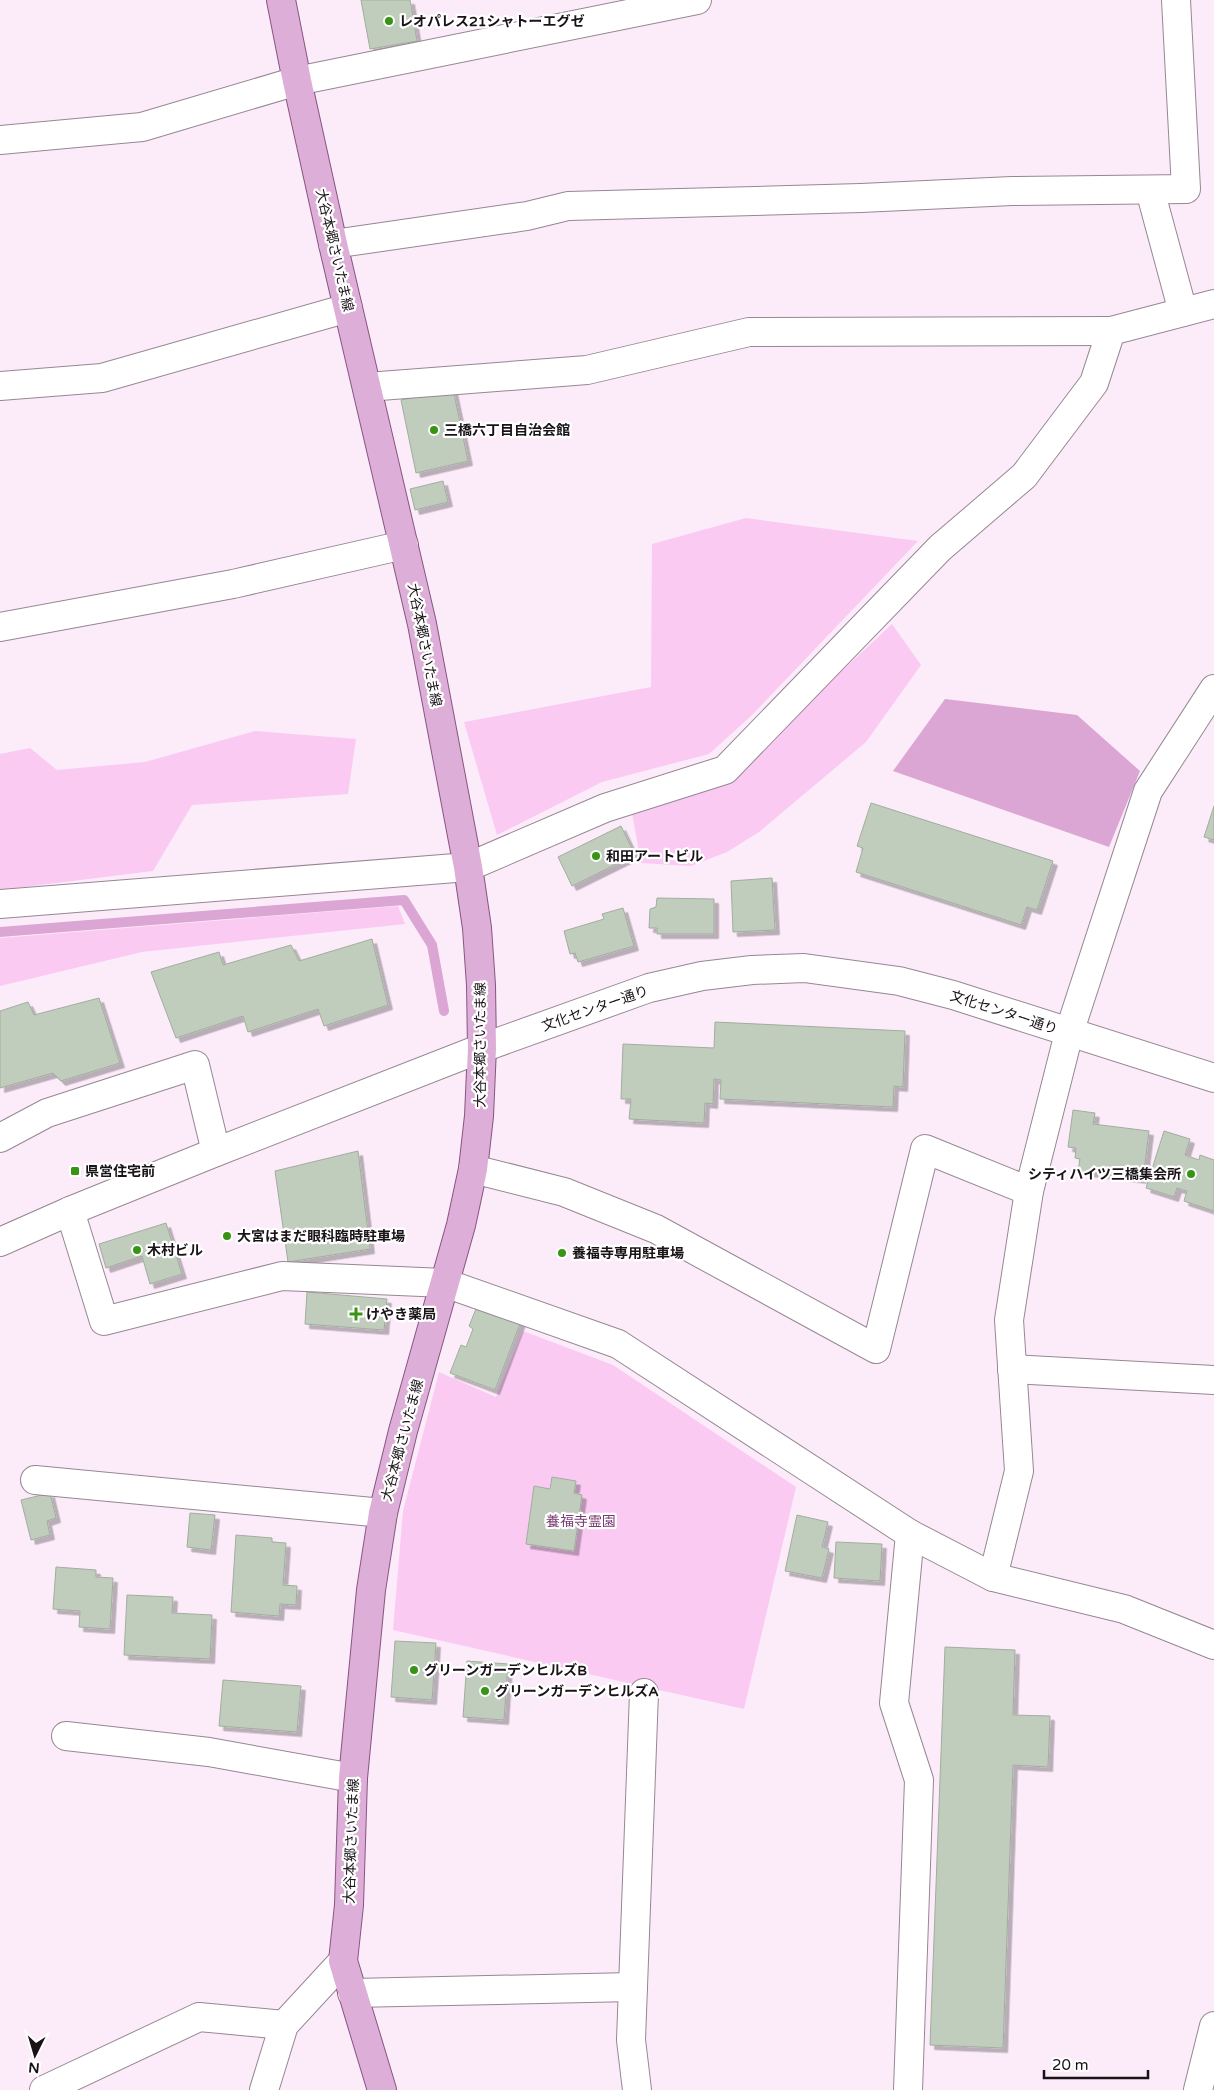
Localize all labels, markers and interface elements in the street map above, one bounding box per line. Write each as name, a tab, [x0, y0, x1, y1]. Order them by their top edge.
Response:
place label: レオパレス21シャトーエグゼ	[399, 13, 585, 30]
marker: レオパレス21シャトーエグゼ	[383, 15, 395, 27]
street label: 大谷本郷さいたま線	[312, 187, 357, 313]
place label: 三橋六丁目自治会館	[444, 422, 570, 439]
marker: 三橋六丁目自治会館	[428, 424, 440, 436]
street label: 大谷本郷さいたま線	[404, 582, 445, 708]
place label: 和田アートビル	[606, 848, 703, 865]
marker: 和田アートビル	[590, 850, 602, 862]
street label: 大谷本郷さいたま線	[472, 982, 489, 1108]
street label: 文化センター通り	[539, 982, 651, 1035]
street label: 文化センター通り	[948, 987, 1060, 1038]
place label: 県営住宅前	[85, 1163, 155, 1180]
marker: 県営住宅前	[69, 1165, 81, 1177]
place label: シティハイツ三橋集会所	[1028, 1166, 1181, 1183]
marker: シティハイツ三橋集会所	[1185, 1168, 1197, 1180]
place label: 大宮はまだ眼科臨時駐車場	[237, 1228, 405, 1245]
marker: 大宮はまだ眼科臨時駐車場	[221, 1230, 233, 1242]
place label: 木村ビル	[147, 1242, 203, 1259]
marker: 木村ビル	[131, 1244, 143, 1256]
place label: 養福寺専用駐車場	[572, 1245, 684, 1262]
marker: 養福寺専用駐車場	[556, 1247, 568, 1259]
place label: けやき薬局	[366, 1306, 436, 1323]
marker: けやき薬局	[350, 1308, 362, 1320]
street label: 大谷本郷さいたま線	[378, 1377, 427, 1503]
park label: 養福寺霊園	[546, 1513, 616, 1530]
place label: グリーンガーデンヒルズB	[424, 1662, 587, 1679]
marker: グリーンガーデンヒルズB	[408, 1664, 420, 1676]
place label: グリーンガーデンヒルズA	[495, 1683, 659, 1700]
marker: グリーンガーデンヒルズA	[479, 1685, 491, 1697]
street label: 大谷本郷さいたま線	[341, 1778, 362, 1904]
north arrow	[10, 2030, 60, 2080]
scale bar	[1044, 2048, 1148, 2080]
text: 20 m	[1052, 2056, 1089, 2074]
text: N	[28, 2058, 40, 2076]

